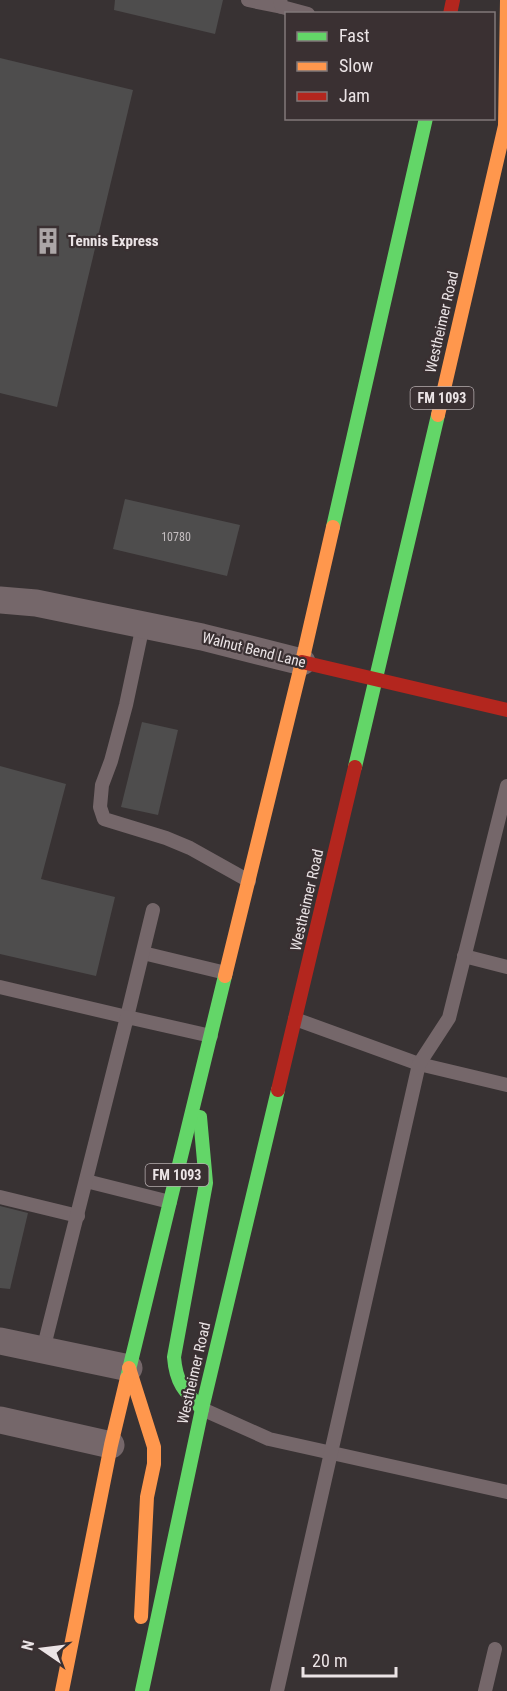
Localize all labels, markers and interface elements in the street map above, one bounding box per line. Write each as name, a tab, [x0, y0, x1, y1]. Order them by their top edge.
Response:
legend	[285, 12, 495, 120]
text: Fast	[339, 25, 370, 46]
text: Slow	[339, 55, 374, 76]
text: Jam	[339, 85, 370, 106]
building icon: Tennis Express	[33, 226, 63, 256]
place label: Tennis Express	[68, 232, 159, 250]
street label: Westheimer Road	[422, 269, 462, 375]
road number: FM 1093	[410, 387, 474, 409]
house number: 10780	[161, 530, 191, 544]
street label: Walnut Bend Lane	[200, 628, 308, 672]
street label: Westheimer Road	[287, 847, 327, 953]
road number: FM 1093	[146, 1164, 208, 1186]
street label: Westheimer Road	[174, 1320, 214, 1426]
north arrow	[12, 1619, 72, 1679]
text: N	[18, 1638, 38, 1653]
scale bar	[303, 1640, 396, 1678]
text: 20 m	[312, 1650, 347, 1671]

